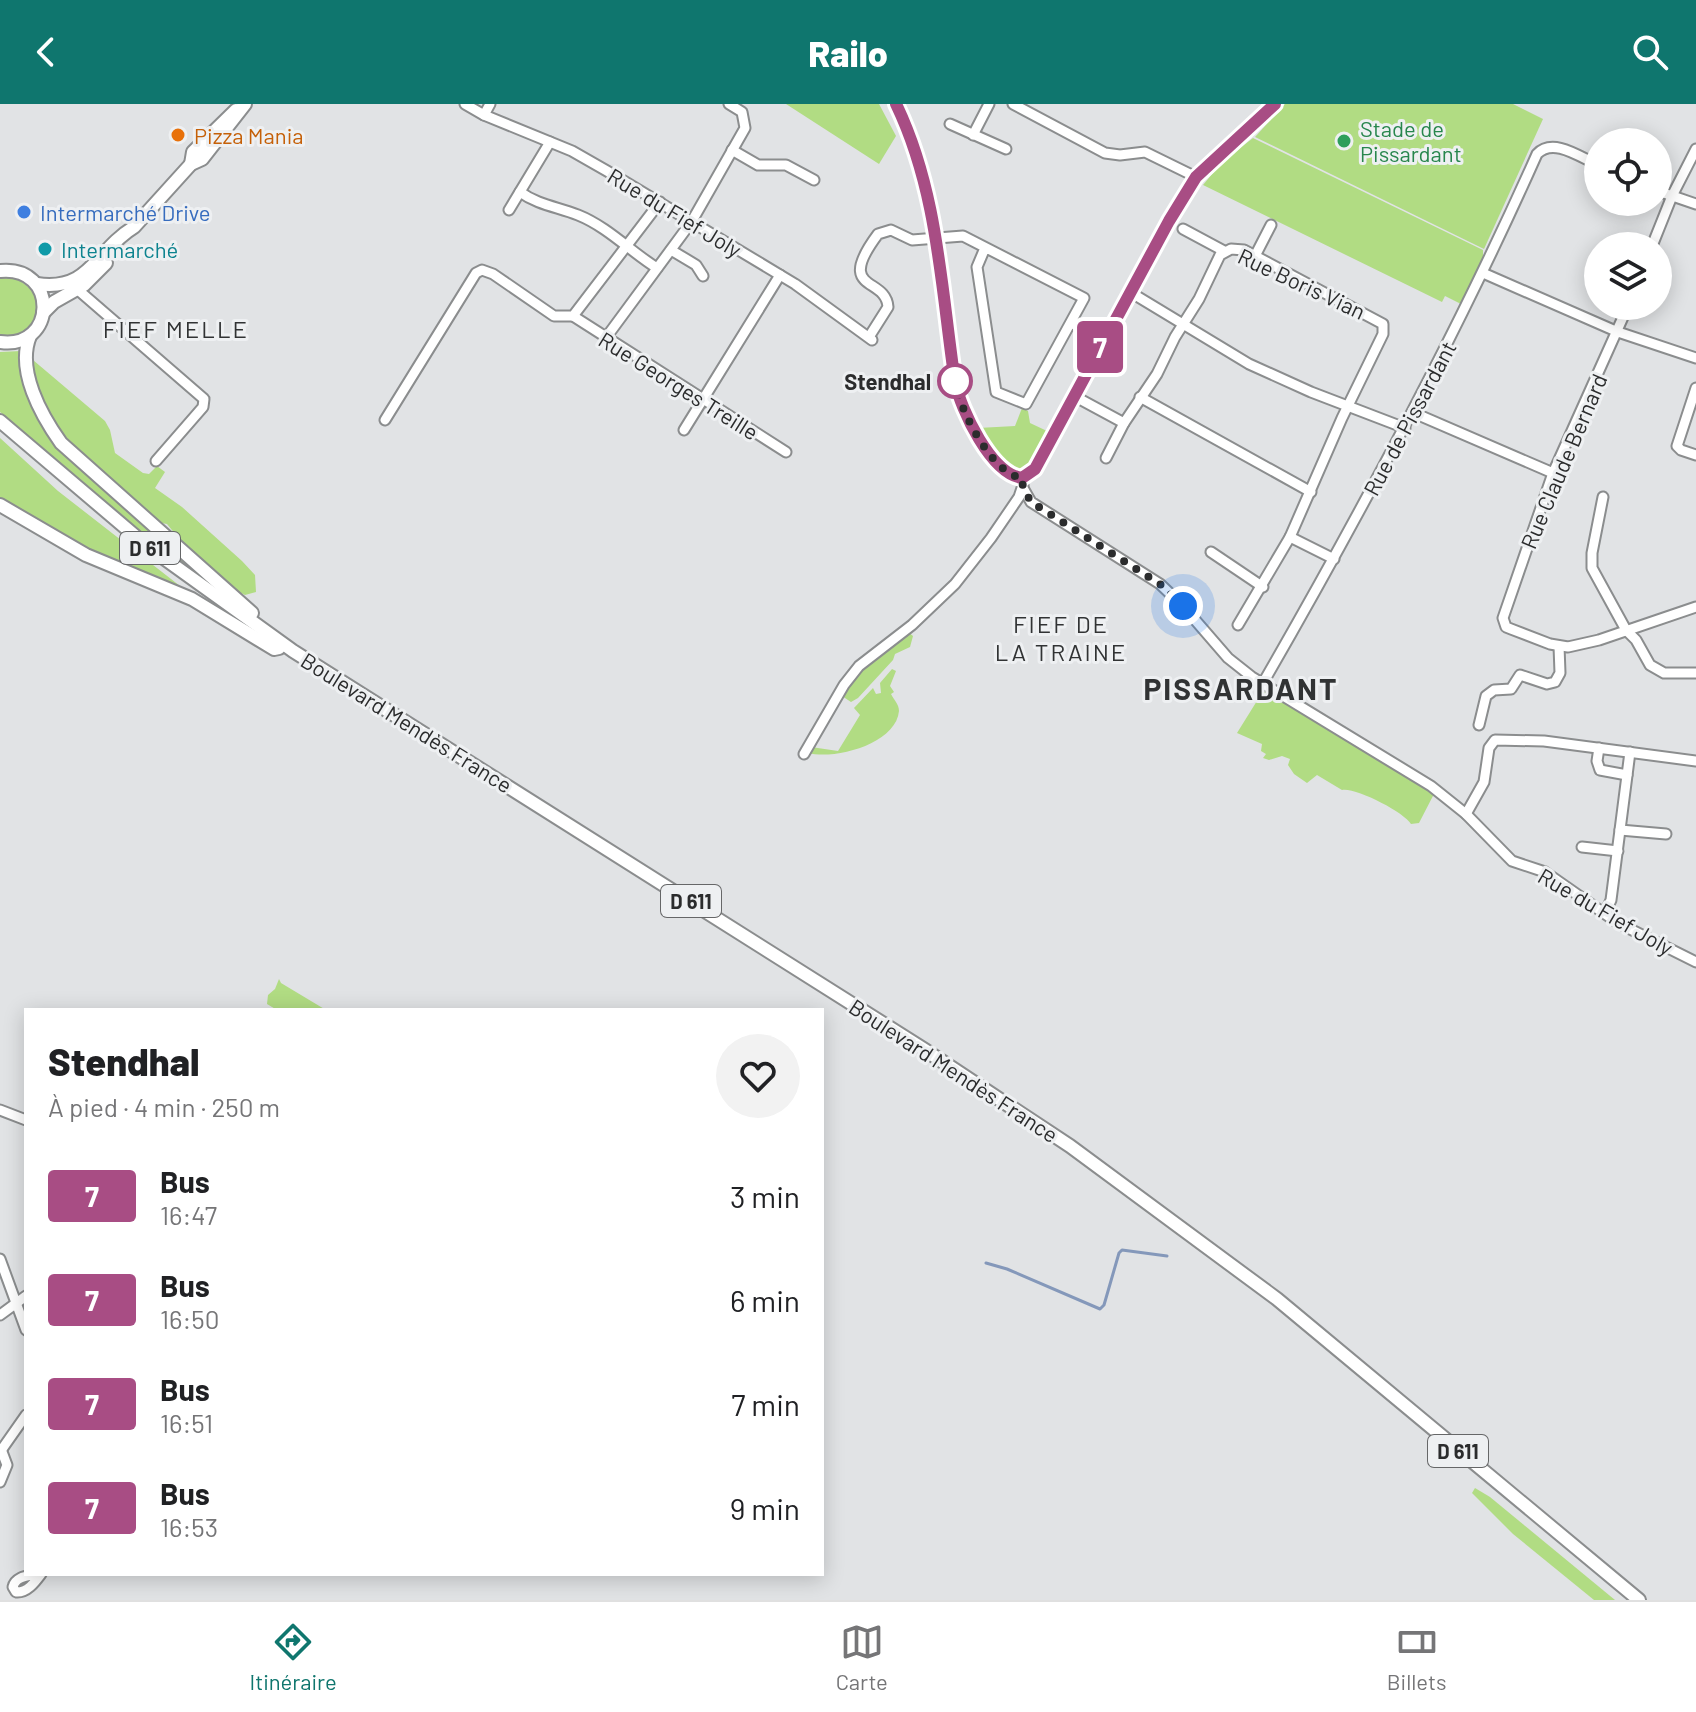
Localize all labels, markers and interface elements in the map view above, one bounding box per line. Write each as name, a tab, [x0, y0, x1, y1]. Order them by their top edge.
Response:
icon: back	[24, 30, 68, 74]
icon: search	[1628, 30, 1672, 74]
text: Railo	[808, 31, 888, 74]
place label: Stade de Pissardant	[1360, 115, 1462, 166]
place label: Pizza Mania	[194, 122, 304, 148]
marker: Pizza Mania	[169, 126, 187, 144]
map controls	[1584, 128, 1672, 320]
button: locate	[1584, 128, 1672, 216]
marker: Stade de Pissardant	[1335, 132, 1353, 150]
street label: Rue du Fief Joly	[603, 162, 747, 262]
place label: Intermarché Drive	[40, 199, 211, 225]
marker: Intermarché Drive	[15, 203, 33, 221]
button: layers	[1584, 232, 1672, 320]
place label: Intermarché	[61, 236, 178, 262]
marker: Intermarché	[36, 240, 54, 258]
street label: Rue Boris Vian	[1234, 242, 1370, 324]
district label: FIEF MELLE	[103, 314, 249, 343]
line badge: 7	[1074, 321, 1126, 373]
street label: Rue Georges Treille	[595, 325, 763, 445]
text: 7	[1093, 330, 1107, 364]
street label: Rue de Pissardant	[1357, 336, 1461, 500]
marker: Stendhal	[938, 364, 972, 398]
place label: Stendhal	[844, 368, 931, 394]
street label: Rue Claude Bernard	[1514, 370, 1612, 552]
road number: D 611	[120, 532, 180, 564]
your location	[1163, 586, 1203, 626]
district label: FIEF DE LA TRAINE	[995, 609, 1127, 666]
street label: Boulevard Mendès France	[297, 646, 517, 798]
district label: PISSARDANT	[1143, 670, 1339, 706]
street label: Rue du Fief Joly	[1534, 862, 1678, 960]
road number: D 611	[661, 885, 721, 917]
street label: Boulevard Mendès France	[845, 993, 1063, 1147]
button: heart	[716, 1034, 800, 1118]
text: Stendhal	[48, 1038, 200, 1084]
text: À pied · 4 min · 250 m	[48, 1091, 280, 1122]
text: Bus	[160, 1163, 210, 1199]
text: 3 min	[730, 1178, 800, 1214]
text: 7	[85, 1179, 99, 1213]
text: 16:47	[160, 1199, 217, 1230]
text: Bus	[160, 1267, 210, 1303]
text: 6 min	[730, 1282, 800, 1318]
text: 7	[85, 1283, 99, 1317]
text: 16:50	[160, 1303, 219, 1334]
text: Bus	[160, 1371, 210, 1407]
text: 7 min	[731, 1386, 800, 1422]
text: 7	[85, 1387, 99, 1421]
text: 16:51	[160, 1407, 213, 1438]
road number: D 611	[1428, 1435, 1488, 1467]
text: Bus	[160, 1475, 210, 1511]
text: 9 min	[730, 1490, 800, 1526]
text: 7	[85, 1491, 99, 1525]
text: 16:53	[160, 1511, 218, 1542]
tab: Itinéraire	[249, 1620, 337, 1694]
tab: Carte	[836, 1620, 888, 1694]
tab: Billets	[1387, 1620, 1447, 1694]

